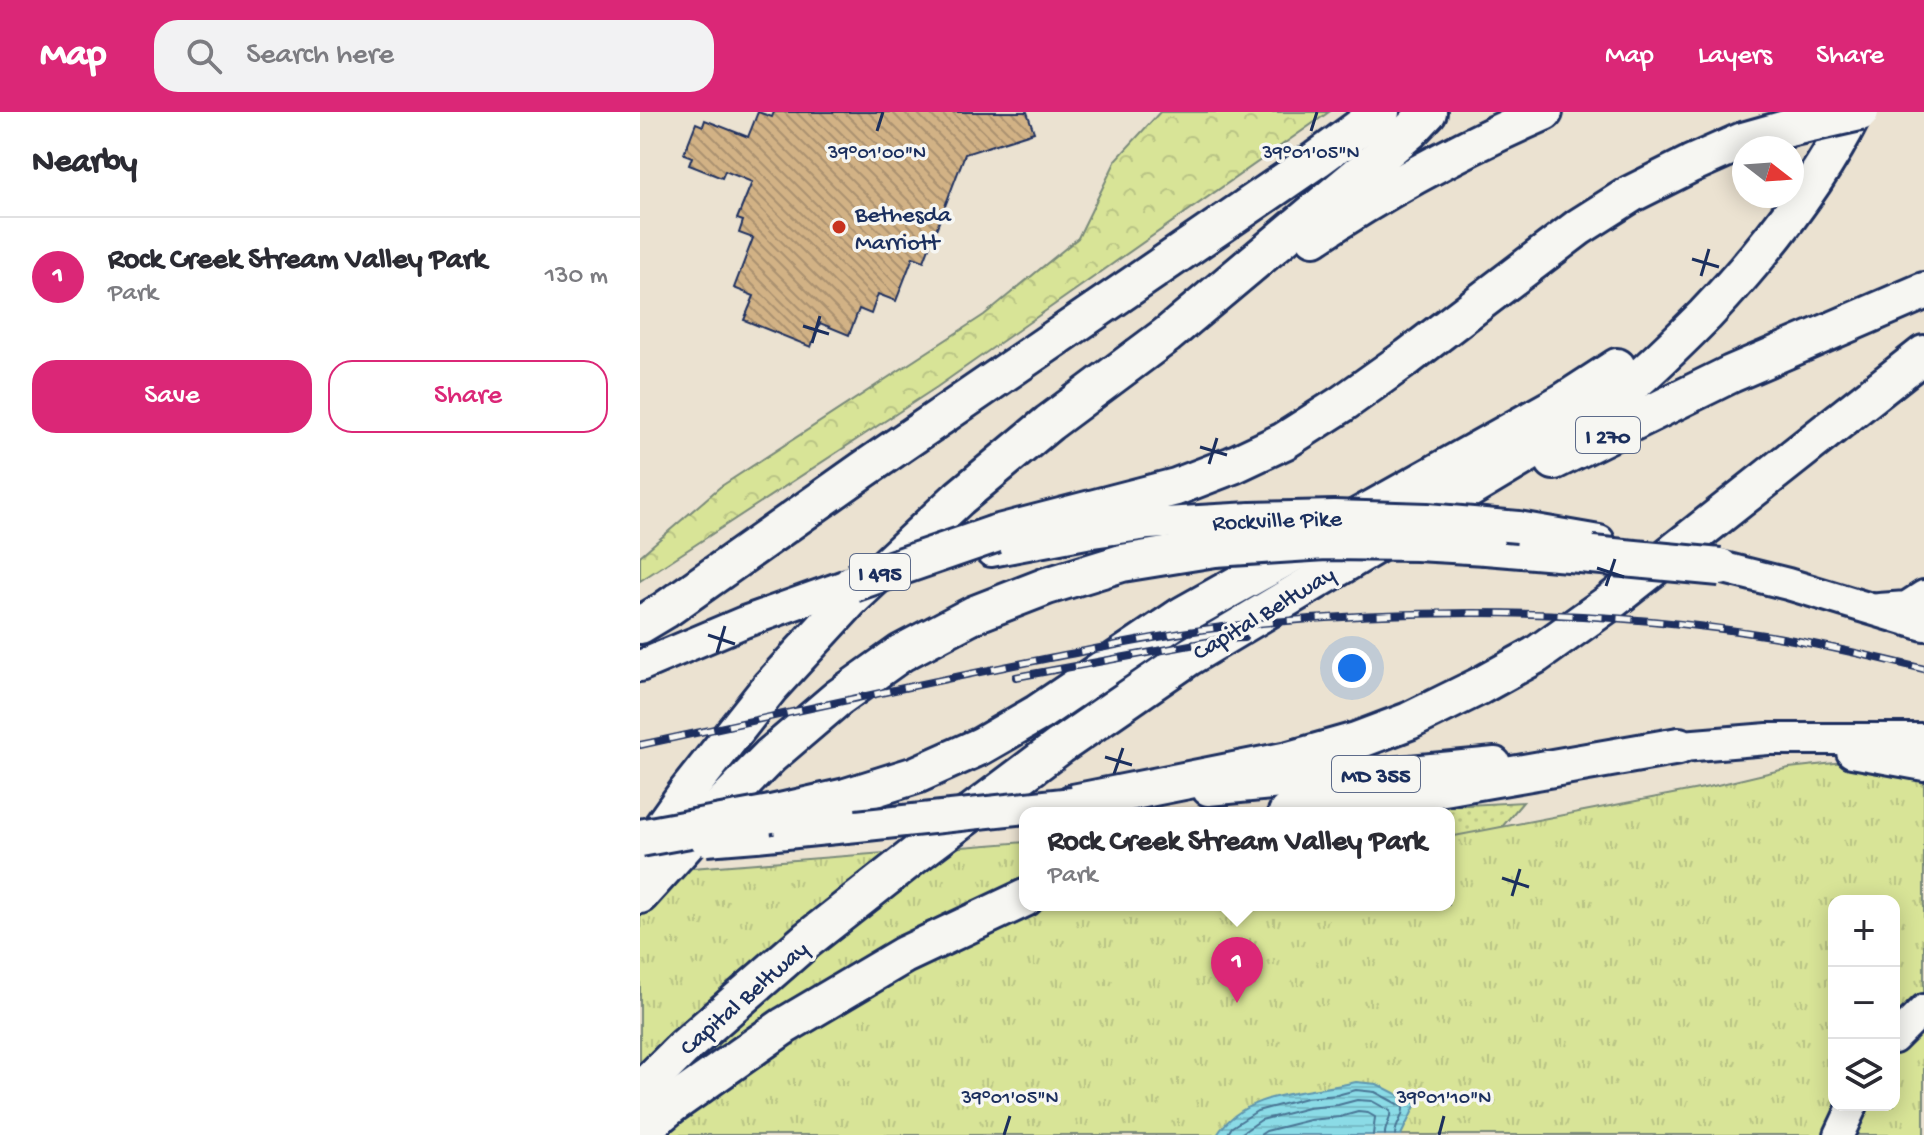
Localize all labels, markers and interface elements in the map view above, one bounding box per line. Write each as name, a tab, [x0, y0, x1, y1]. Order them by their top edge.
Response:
search box	[154, 20, 714, 92]
text: Map	[40, 34, 106, 78]
icon: search	[182, 34, 226, 78]
text: Search here	[246, 39, 394, 74]
text: Map	[1605, 40, 1654, 73]
text: Layers	[1698, 40, 1772, 73]
text: Share	[1816, 40, 1884, 73]
north arrow	[1732, 136, 1804, 208]
text: 39°01'00"N	[827, 143, 926, 166]
text: 39°01'05"N	[1261, 143, 1360, 166]
text: Nearby	[32, 144, 137, 184]
place label: Bethesda Marriott	[854, 202, 952, 259]
marker: Bethesda Marriott	[830, 218, 848, 236]
text: Rock Creek Stream Valley Park	[108, 244, 487, 279]
text: 1	[53, 262, 63, 293]
text: 130 m	[545, 262, 608, 293]
text: Park	[108, 279, 158, 310]
button: Save	[32, 360, 312, 433]
button: Share	[328, 360, 608, 433]
road number: I 270	[1576, 417, 1640, 453]
street label: Rockville Pike	[1212, 506, 1343, 539]
road number: I 495	[850, 554, 910, 590]
street label: Capital Beltway	[1188, 561, 1341, 669]
your location	[1332, 648, 1372, 688]
road number: MD 355	[1332, 756, 1420, 792]
popup	[1019, 807, 1455, 911]
text: Rock Creek Stream Valley Park	[1048, 826, 1426, 861]
text: Park	[1048, 861, 1097, 892]
map controls	[1828, 895, 1900, 1111]
button: +	[1828, 895, 1900, 967]
street label: Capital Beltway	[675, 936, 816, 1063]
pin: 1	[1211, 937, 1263, 1003]
button: −	[1828, 967, 1900, 1039]
button: layers	[1828, 1039, 1900, 1111]
text: 39°01'05"N	[960, 1088, 1059, 1111]
text: 39°01'10"N	[1396, 1088, 1491, 1111]

